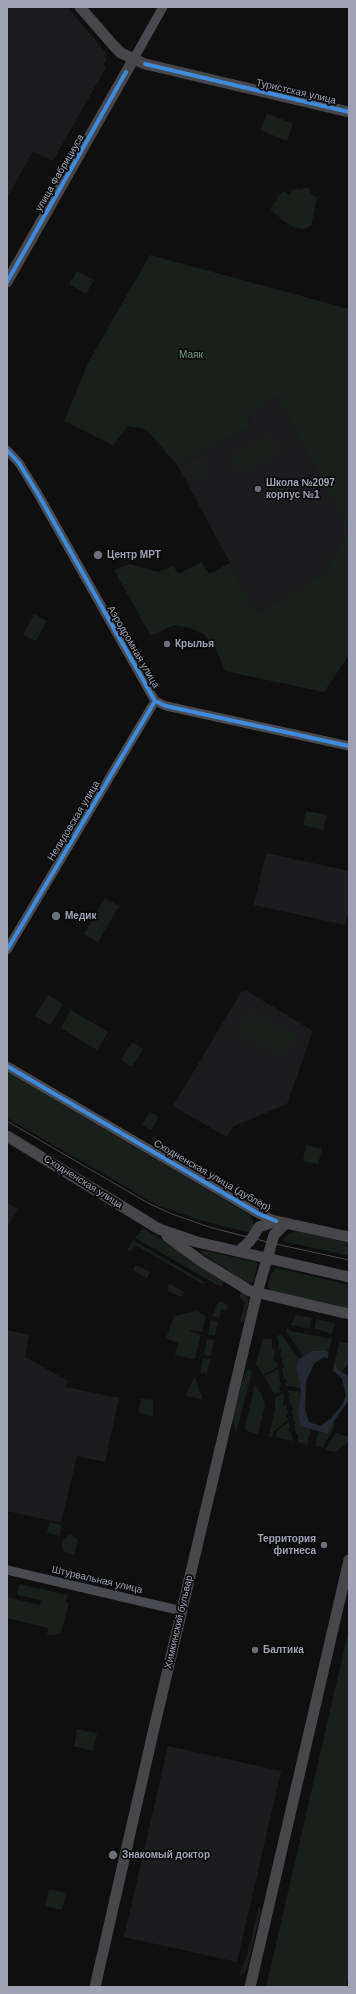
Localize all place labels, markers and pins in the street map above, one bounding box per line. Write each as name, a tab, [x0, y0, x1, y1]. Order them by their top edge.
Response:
place label: Школа №2097 корпус №1	[266, 477, 335, 500]
marker: Школа №2097 корпус №1	[253, 484, 263, 494]
marker: Центр МРТ	[92, 549, 104, 561]
place label: Центр МРТ	[107, 549, 161, 561]
place label: Крылья	[175, 638, 214, 650]
marker: Крылья	[162, 639, 172, 649]
marker: Медик	[50, 910, 62, 922]
place label: Медик	[65, 910, 96, 922]
place label: Территория фитнеса	[257, 1533, 316, 1556]
marker: Территория фитнеса	[319, 1540, 329, 1550]
place label: Балтика	[263, 1644, 304, 1656]
marker: Балтика	[250, 1645, 260, 1655]
marker: Знакомый доктор	[107, 1849, 119, 1861]
place label: Знакомый доктор	[122, 1849, 210, 1861]

